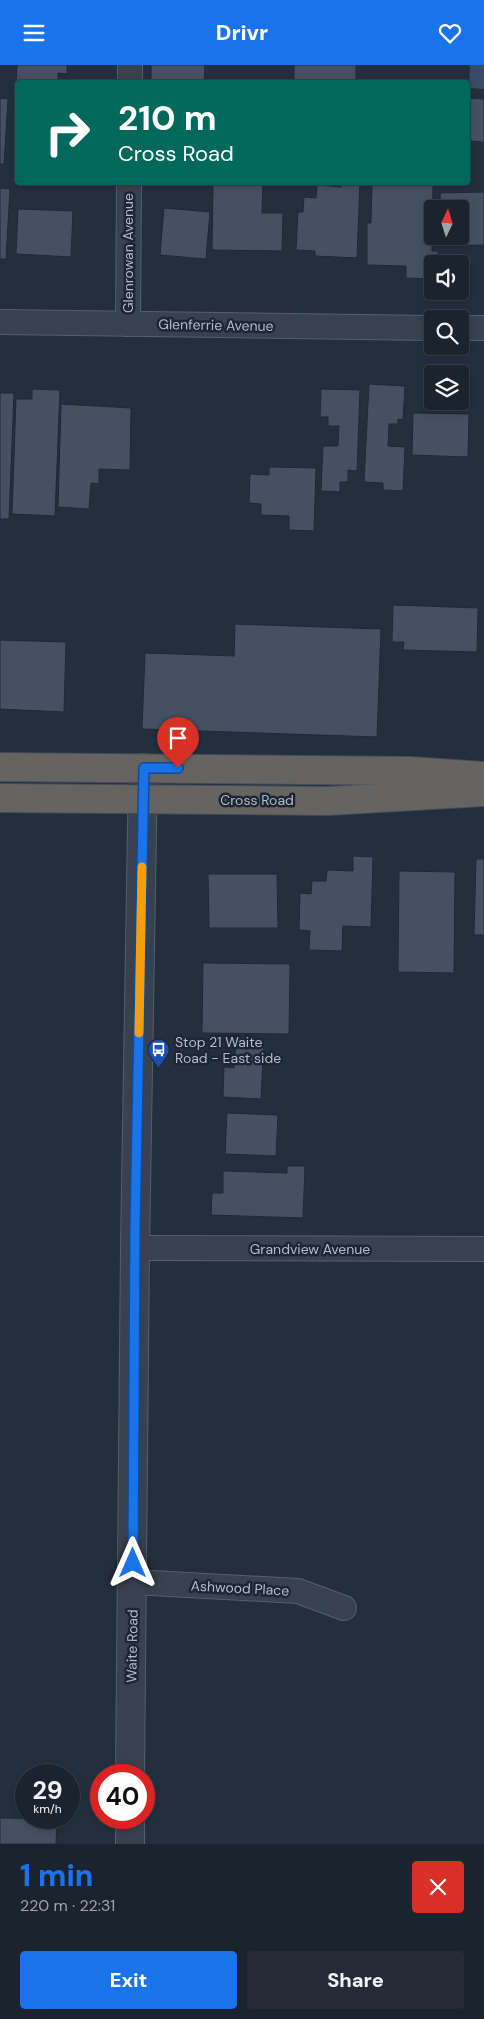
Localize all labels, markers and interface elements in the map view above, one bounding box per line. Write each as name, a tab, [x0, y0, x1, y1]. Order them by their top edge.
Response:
text: Drivr	[216, 18, 268, 47]
icon: menu	[20, 19, 48, 47]
icon: heart	[436, 19, 464, 47]
text: 210 m	[118, 95, 217, 141]
icon: right	[35, 100, 100, 165]
text: Cross Road	[118, 139, 234, 168]
street label: Glenrowan Avenue	[119, 193, 137, 313]
north arrow	[424, 200, 469, 245]
map controls	[424, 200, 469, 410]
button: sound	[424, 255, 469, 300]
button: search	[424, 310, 469, 355]
street label: Glenferrie Avenue	[158, 315, 274, 335]
button: layers	[424, 365, 469, 410]
pin	[157, 717, 199, 768]
icon: arrive	[164, 724, 192, 752]
street label: Cross Road	[220, 791, 294, 809]
place label: Stop 21 Waite Road - East side	[175, 1033, 281, 1067]
bus stop icon: Stop 21 Waite Road - East side	[147, 1038, 171, 1069]
street label: Grandview Avenue	[250, 1240, 370, 1258]
position arrow	[106, 1536, 158, 1588]
street label: Ashwood Place	[190, 1576, 290, 1600]
street label: Waite Road	[122, 1609, 142, 1683]
speed limit sign: 40	[90, 1764, 155, 1829]
text: 29	[32, 1774, 63, 1807]
text: km/h	[33, 1801, 62, 1817]
text: 1 min	[20, 1856, 93, 1895]
button: close	[412, 1861, 464, 1913]
text: 220 m · 22:31	[20, 1895, 115, 1916]
button: Exit	[20, 1951, 237, 2009]
button: Share	[247, 1951, 464, 2009]

